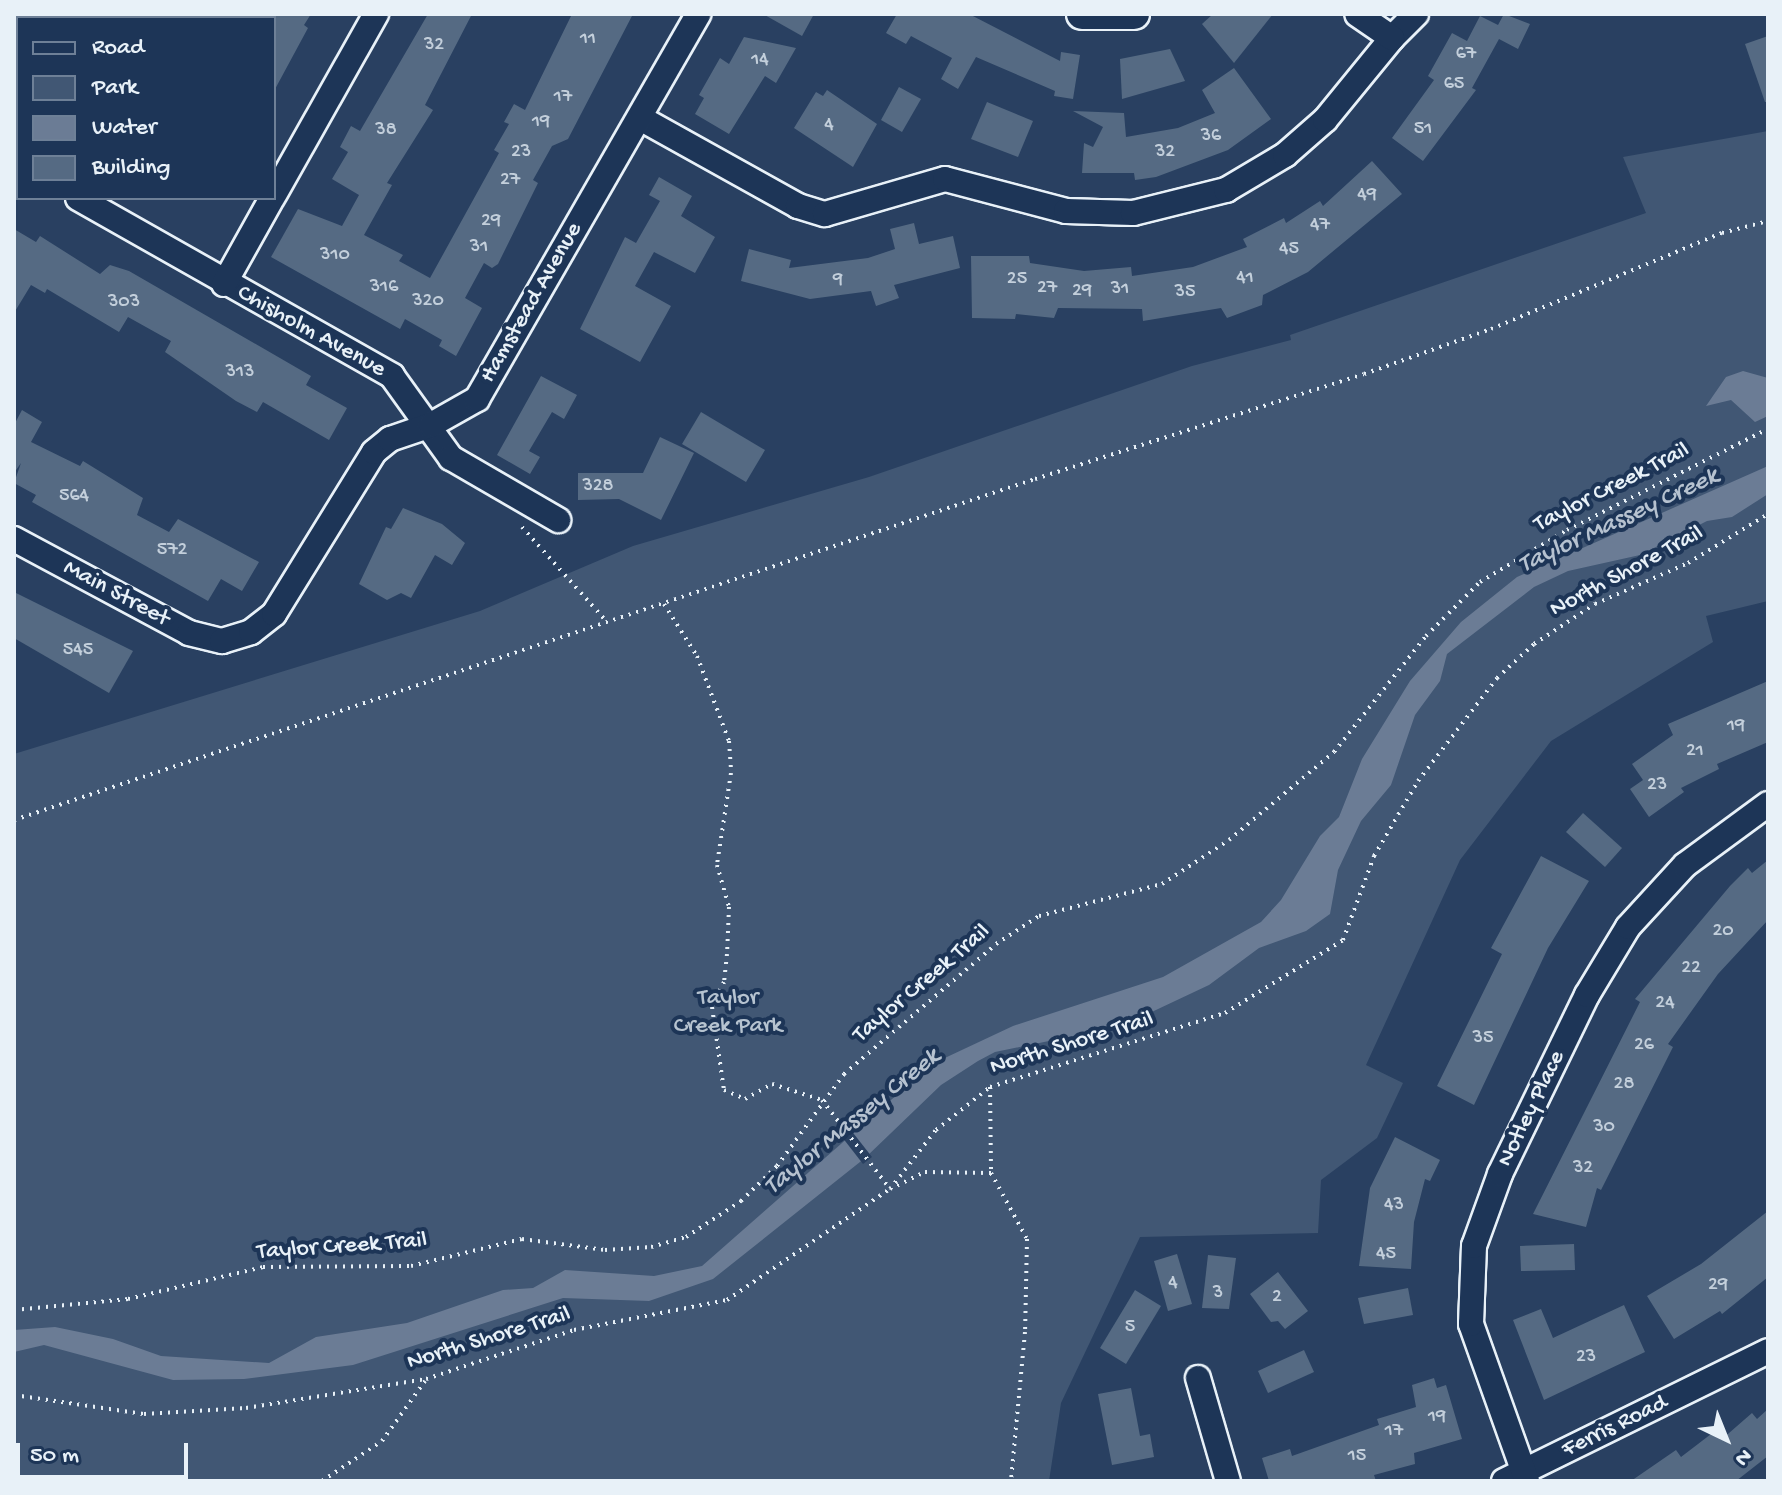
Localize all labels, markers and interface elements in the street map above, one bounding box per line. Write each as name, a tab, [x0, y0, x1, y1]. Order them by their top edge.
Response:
legend	[16, 16, 276, 200]
house number: 11	[580, 27, 596, 51]
house number: 32	[424, 33, 444, 57]
text: Road	[92, 34, 144, 63]
house number: 67	[1456, 42, 1476, 66]
house number: 14	[751, 48, 769, 72]
house number: 65	[1444, 72, 1464, 96]
text: Park	[92, 74, 138, 103]
house number: 17	[554, 85, 572, 109]
house number: 19	[532, 110, 550, 134]
house number: 4	[824, 113, 834, 137]
text: Water	[92, 114, 156, 143]
house number: 51	[1414, 117, 1432, 141]
house number: 38	[375, 118, 397, 142]
house number: 36	[1201, 124, 1221, 148]
house number: 23	[511, 140, 531, 164]
house number: 32	[1155, 140, 1175, 164]
text: Building	[92, 154, 170, 183]
house number: 27	[500, 168, 520, 192]
house number: 49	[1357, 183, 1377, 207]
house number: 29	[481, 209, 501, 233]
house number: 47	[1310, 213, 1330, 237]
street label: Hamstead Avenue	[474, 218, 590, 388]
house number: 31	[470, 235, 488, 259]
house number: 45	[1279, 237, 1299, 261]
house number: 310	[320, 243, 350, 267]
house number: 41	[1236, 266, 1254, 290]
house number: 25	[1007, 267, 1027, 291]
house number: 9	[833, 268, 843, 292]
house number: 316	[370, 275, 398, 299]
house number: 27	[1037, 276, 1057, 300]
house number: 31	[1111, 277, 1129, 301]
street label: Chisholm Avenue	[232, 279, 390, 385]
house number: 29	[1072, 279, 1092, 303]
house number: 35	[1175, 280, 1195, 304]
house number: 320	[412, 289, 444, 313]
house number: 303	[108, 290, 140, 314]
house number: 313	[226, 360, 254, 384]
street label: Taylor Creek Trail	[1530, 436, 1694, 540]
water label: Taylor Massey Creek	[1514, 462, 1724, 582]
house number: 328	[582, 474, 614, 498]
house number: 564	[59, 484, 89, 508]
street label: North Shore Trail	[1545, 519, 1709, 625]
house number: 572	[157, 538, 187, 562]
street label: Main Street	[58, 554, 174, 634]
house number: 545	[63, 638, 93, 662]
house number: 19	[1727, 714, 1745, 738]
house number: 21	[1686, 739, 1704, 763]
house number: 23	[1647, 773, 1667, 797]
street label: Taylor Creek Trail	[847, 918, 997, 1050]
house number: 20	[1712, 919, 1734, 943]
house number: 22	[1681, 956, 1701, 980]
park label: Taylor Creek Park	[674, 985, 782, 1041]
house number: 24	[1655, 991, 1675, 1015]
street label: North Shore Trail	[987, 1005, 1157, 1083]
house number: 35	[1473, 1026, 1493, 1050]
house number: 26	[1634, 1033, 1654, 1057]
water label: Taylor Massey Creek	[759, 1042, 947, 1204]
street label: Notley Place	[1492, 1046, 1572, 1172]
house number: 28	[1614, 1072, 1634, 1096]
house number: 30	[1593, 1115, 1615, 1139]
house number: 32	[1573, 1156, 1593, 1180]
house number: 43	[1384, 1193, 1404, 1217]
street label: Taylor Creek Trail	[256, 1227, 428, 1267]
house number: 45	[1376, 1242, 1396, 1266]
house number: 4	[1168, 1271, 1178, 1295]
house number: 29	[1708, 1273, 1728, 1297]
house number: 3	[1213, 1281, 1223, 1305]
house number: 2	[1272, 1285, 1282, 1309]
street label: North Shore Trail	[404, 1300, 574, 1378]
house number: 5	[1125, 1315, 1135, 1339]
house number: 23	[1576, 1345, 1596, 1369]
street label: Ferris Road	[1558, 1389, 1672, 1465]
north arrow	[1686, 1399, 1766, 1479]
house number: 19	[1428, 1405, 1446, 1429]
house number: 17	[1385, 1419, 1403, 1443]
scale bar	[20, 1427, 192, 1477]
text: 50 m	[30, 1442, 79, 1471]
text: N	[1728, 1442, 1756, 1471]
house number: 15	[1348, 1444, 1366, 1468]

